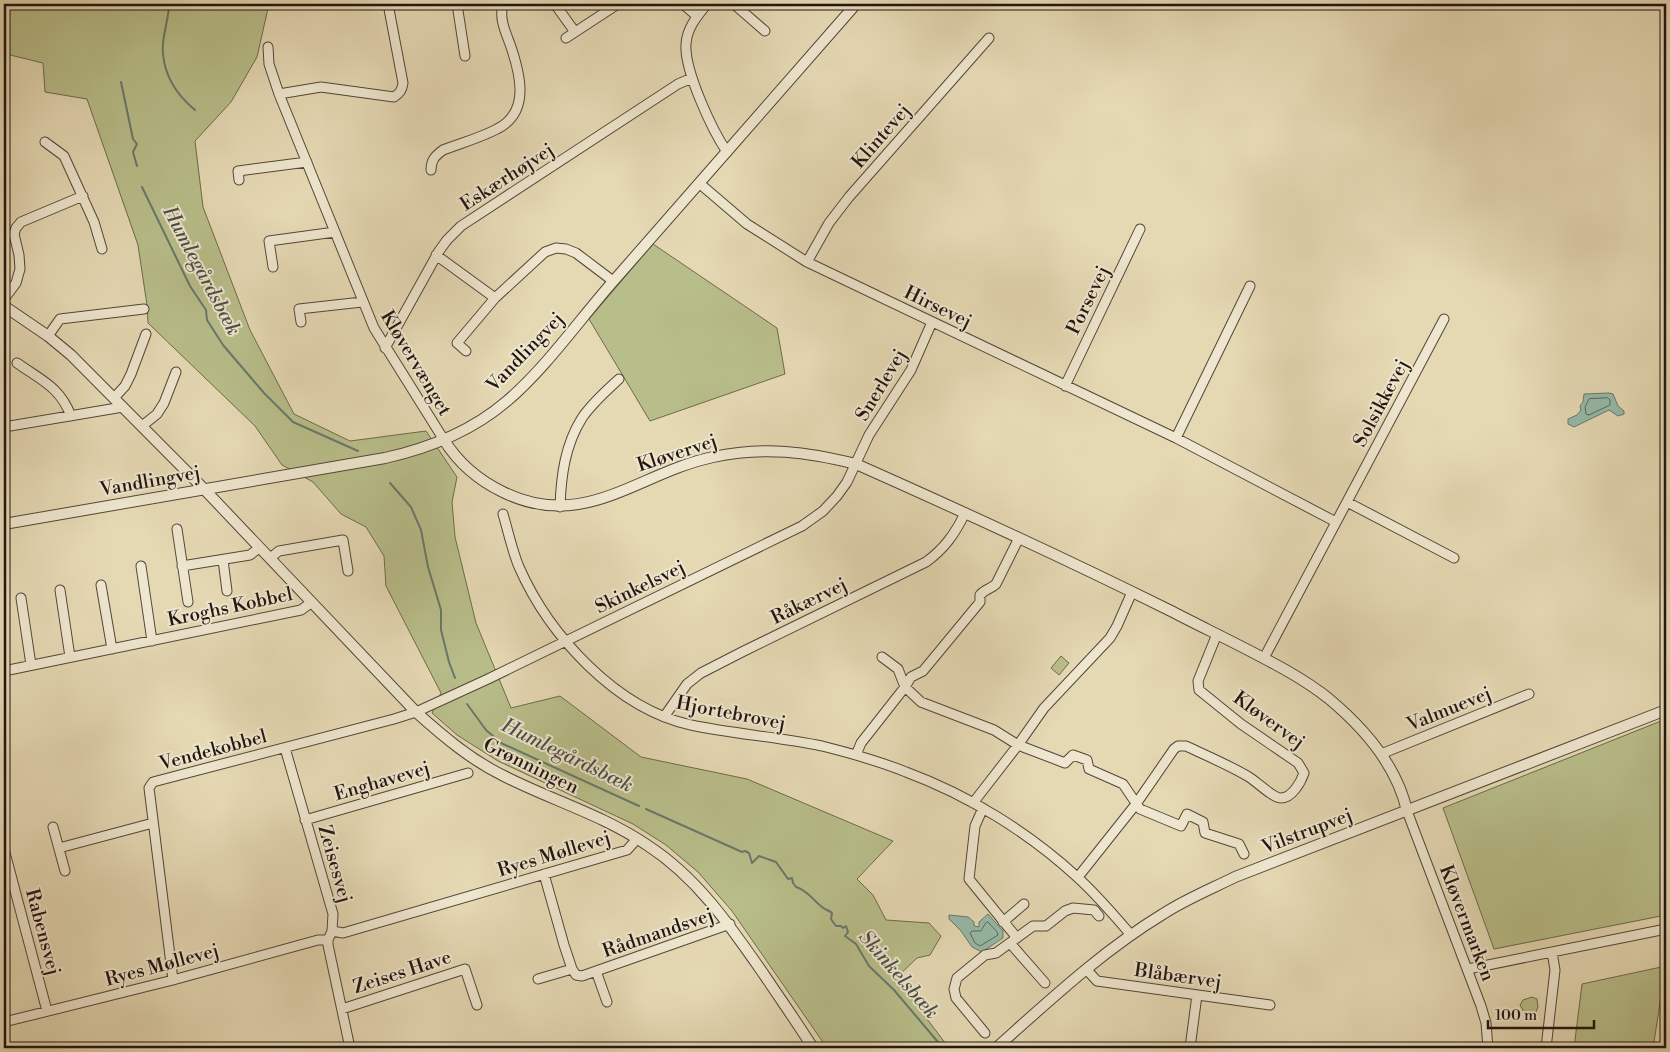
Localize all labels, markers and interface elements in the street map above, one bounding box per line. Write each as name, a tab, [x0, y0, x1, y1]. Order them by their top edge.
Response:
street label: Klintevej	[846, 99, 916, 173]
street label: Eskærhøjvej	[455, 138, 559, 216]
water label: Humlegårdsbæk	[156, 201, 246, 340]
street label: Porsevej	[1061, 262, 1115, 338]
street label: Hirsevej	[900, 280, 976, 334]
street label: Kløvervænget	[375, 306, 457, 420]
street label: Vandlingvej	[480, 307, 569, 398]
street label: Snerlevej	[850, 345, 912, 425]
street label: Solsikkevej	[1348, 355, 1414, 451]
street label: Kløvervej	[634, 429, 720, 477]
street label: Vandlingvej	[97, 460, 202, 502]
street label: Skinkelsvej	[591, 555, 689, 619]
street label: Råkærvej	[767, 572, 851, 630]
street label: Kroghs Kobbel	[165, 582, 295, 632]
street label: Valmuevej	[1402, 681, 1495, 737]
street label: Kløvervej	[1228, 686, 1310, 754]
street label: Hjortebrovej	[674, 691, 788, 735]
water label: Humlegårdsbæk	[496, 713, 637, 799]
street label: Vendekobbel	[156, 724, 270, 776]
street label: Grønningen	[479, 733, 583, 799]
street label: Enghavevej	[331, 756, 433, 806]
street label: Vilstrupvej	[1257, 803, 1356, 860]
street label: Zeisesvej	[312, 822, 358, 906]
street label: Ryes Møllevej	[495, 825, 613, 883]
street label: Kløvermarken	[1434, 862, 1500, 984]
street label: Rabensvej	[20, 886, 66, 978]
street label: Rådmandsvej	[599, 903, 717, 963]
water label: Skinkelsbæk	[853, 925, 943, 1025]
street label: Ryes Møllevej	[102, 938, 222, 992]
street label: Zeises Have	[350, 945, 454, 999]
street label: Blåbærvej	[1132, 958, 1223, 994]
scale bar	[1488, 997, 1594, 1029]
text: 100 m	[1495, 1006, 1537, 1025]

